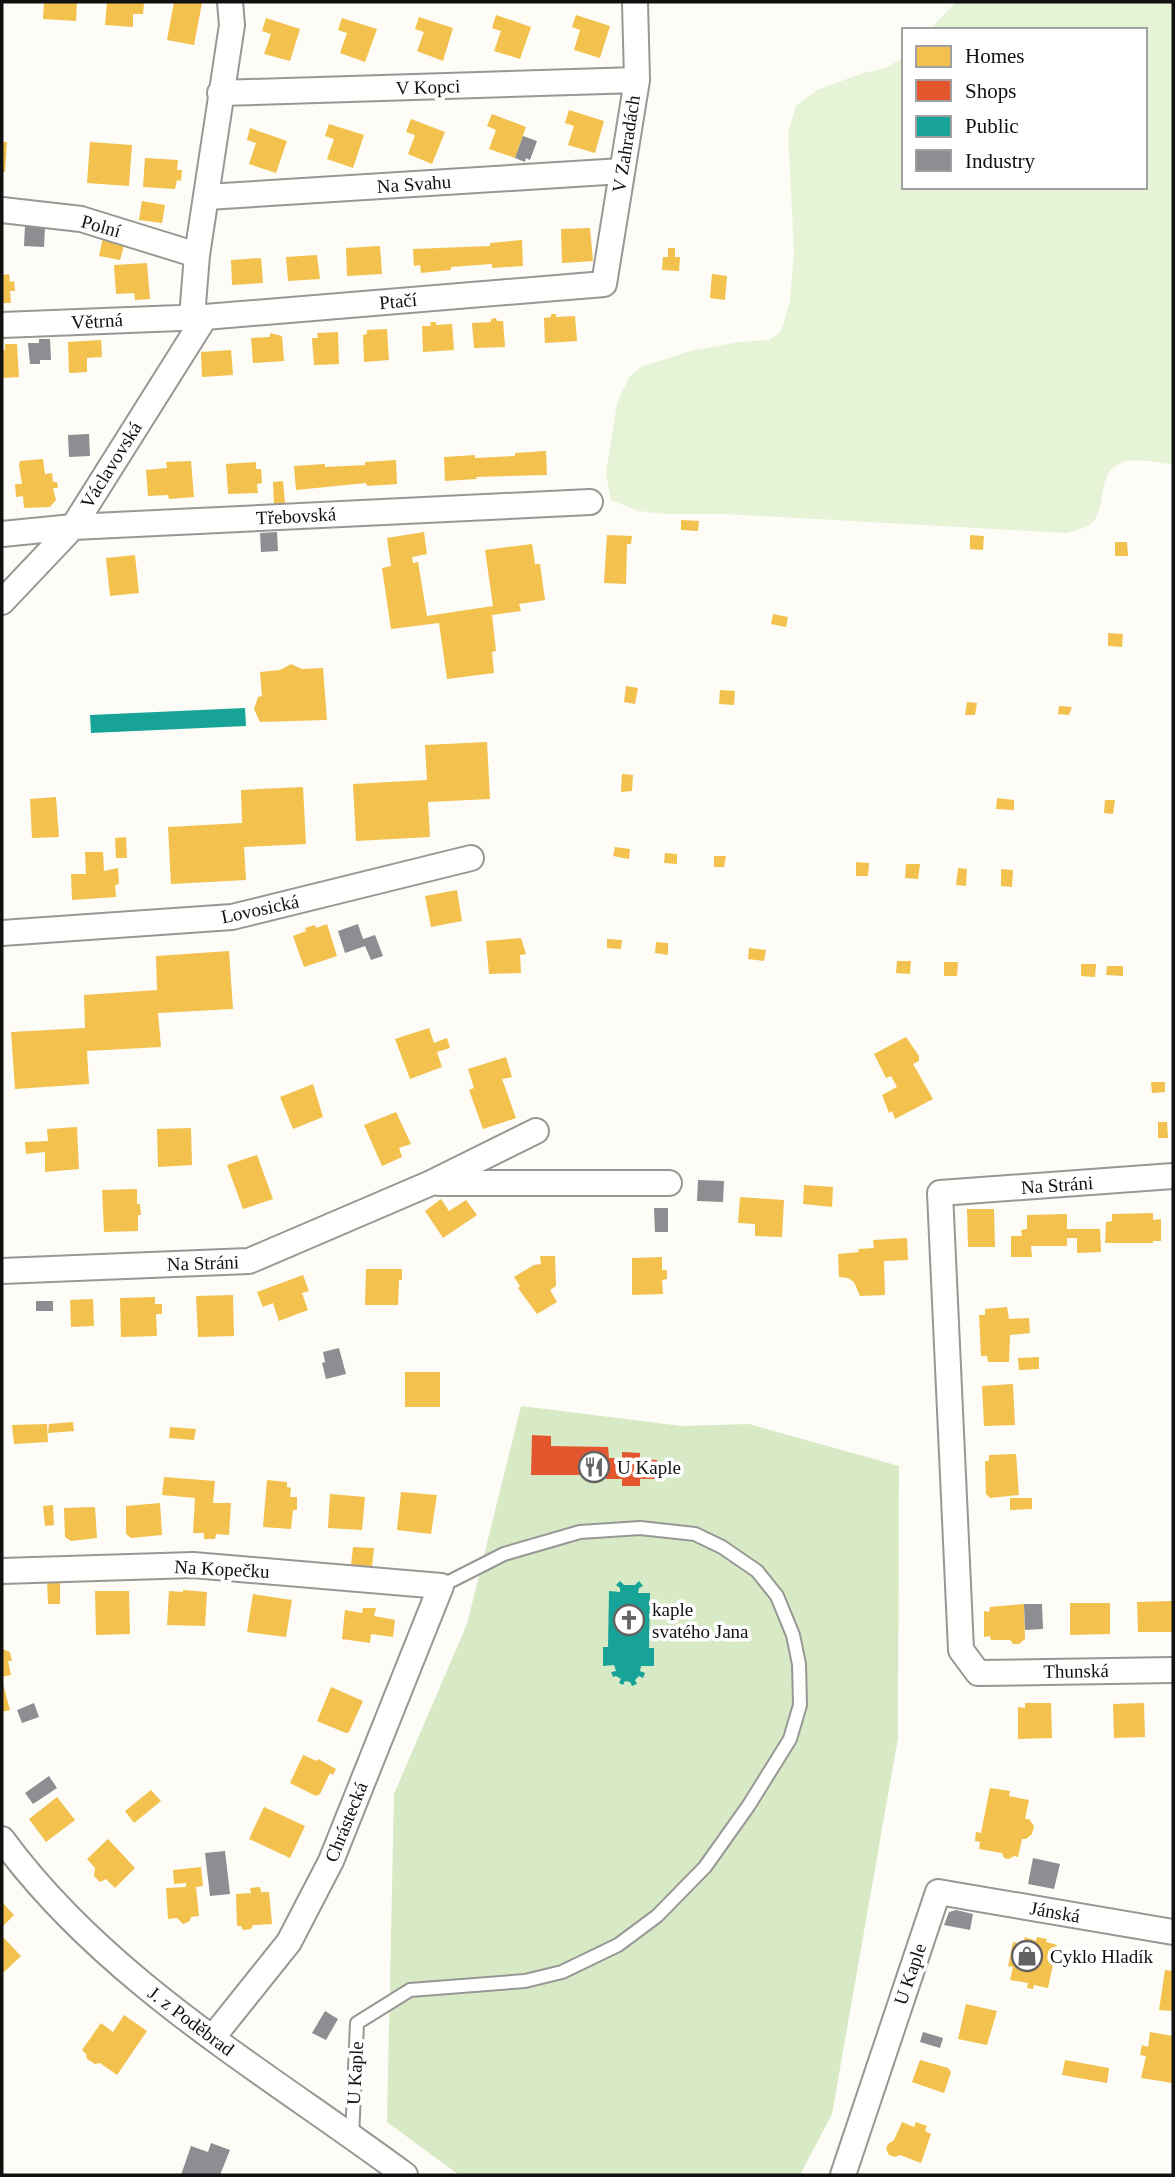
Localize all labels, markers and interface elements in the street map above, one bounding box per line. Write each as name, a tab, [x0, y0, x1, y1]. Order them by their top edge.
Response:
legend	[902, 28, 1147, 189]
text: Homes	[965, 44, 1025, 68]
street label: V Kopci	[395, 75, 461, 99]
text: Shops	[965, 79, 1016, 103]
street label: V Zahradách	[608, 93, 644, 194]
text: Public	[965, 114, 1019, 138]
text: Industry	[965, 149, 1035, 173]
street label: Na Svahu	[376, 171, 452, 197]
street label: Polní	[79, 210, 124, 242]
street label: Ptačí	[378, 289, 419, 313]
street label: Větrná	[71, 309, 124, 333]
street label: Václavovská	[76, 417, 146, 512]
street label: Třebovská	[255, 503, 337, 529]
street label: Lovosická	[219, 890, 301, 927]
street label: Na Stráni	[1020, 1172, 1094, 1198]
street label: Na Stráni	[167, 1251, 239, 1275]
restaurant icon: U Kaple	[577, 1450, 611, 1484]
place label: U Kaple	[617, 1457, 681, 1478]
street label: Na Kopečku	[174, 1556, 271, 1582]
place label: kaple svatého Jana	[652, 1599, 749, 1642]
church icon: kaple svatého Jana	[612, 1603, 646, 1637]
street label: Thunská	[1043, 1660, 1109, 1682]
street label: Chrástecká	[320, 1778, 372, 1865]
street label: Jánská	[1028, 1897, 1082, 1927]
shop icon: Cyklo Hladík	[1010, 1939, 1044, 1973]
street label: U Kaple	[890, 1940, 930, 2008]
place label: Cyklo Hladík	[1050, 1946, 1153, 1967]
street label: J. z Poděbrad	[144, 1982, 238, 2060]
street label: U Kaple	[343, 2041, 367, 2105]

